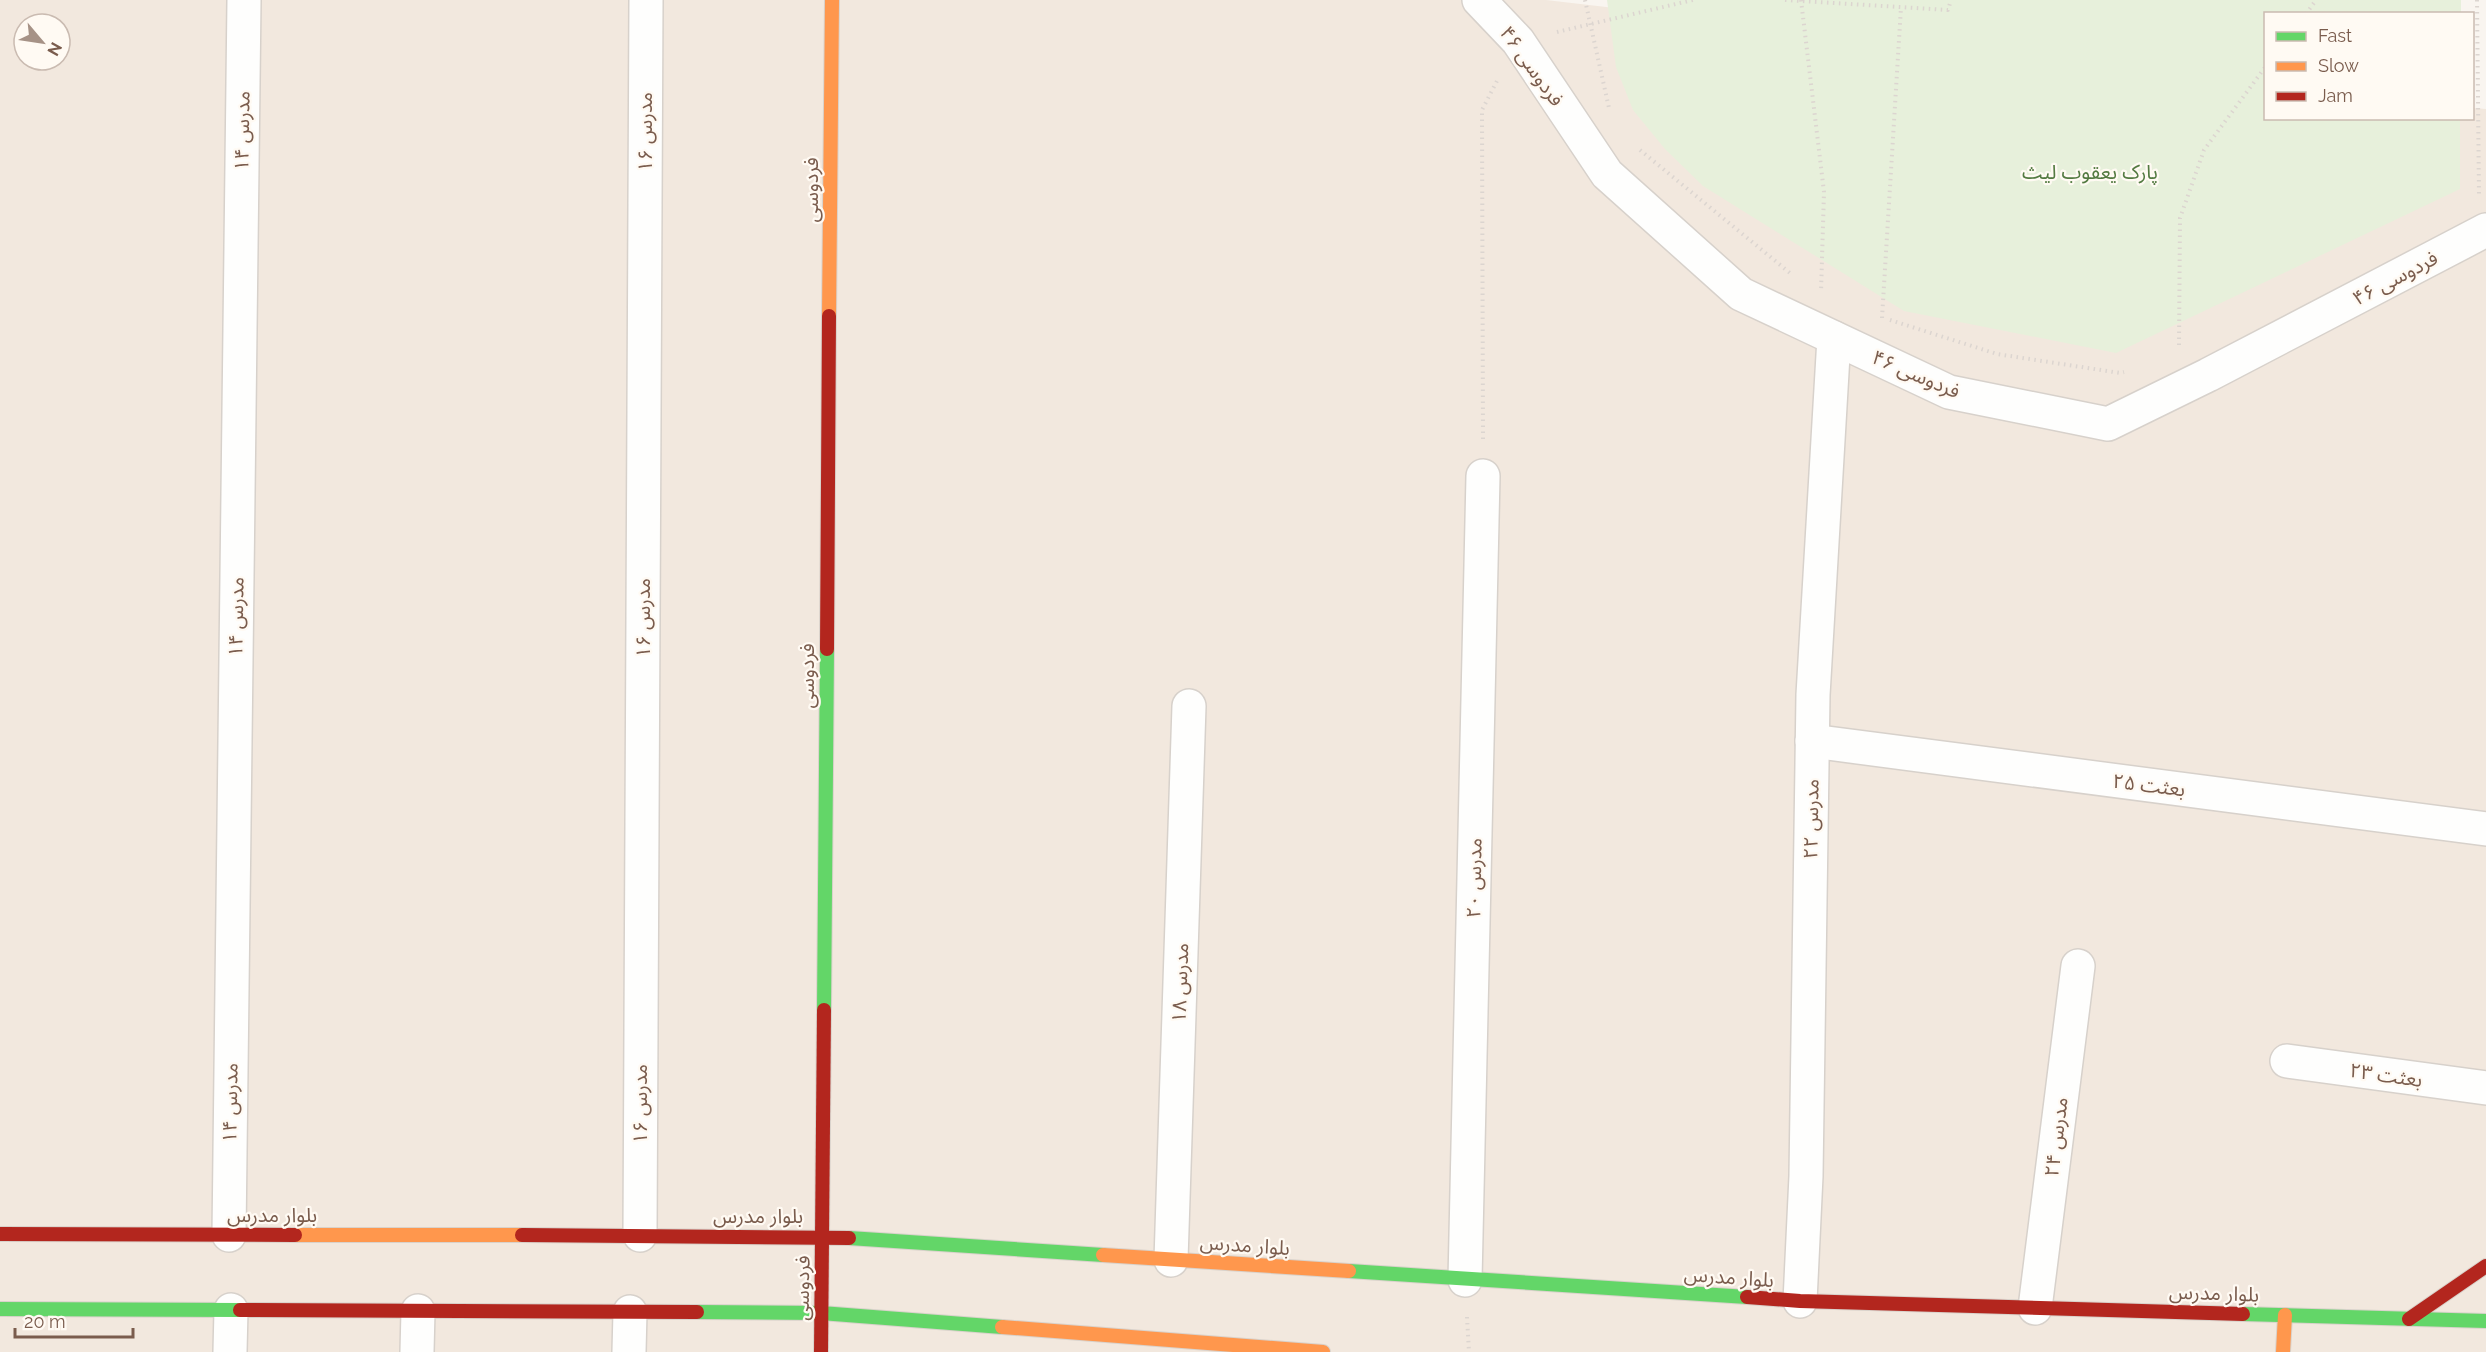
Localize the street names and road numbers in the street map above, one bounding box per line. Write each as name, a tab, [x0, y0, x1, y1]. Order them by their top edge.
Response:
street label: فردوسی ۴۶	[1495, 21, 1569, 111]
street label: مدرس ۱۴	[229, 91, 255, 171]
street label: مدرس ۱۶	[633, 92, 657, 172]
street label: فردوسی	[799, 157, 823, 223]
street label: فردوسی ۴۶	[2348, 246, 2442, 310]
street label: فردوسی ۴۶	[1868, 345, 1964, 403]
street label: مدرس ۱۴	[223, 577, 249, 657]
street label: مدرس ۱۶	[631, 578, 655, 658]
street label: فردوسی	[795, 643, 819, 709]
street label: بعثت ۲۵	[2111, 769, 2187, 801]
street label: مدرس ۲۲	[1798, 779, 1824, 859]
street label: مدرس ۲۰	[1461, 838, 1487, 918]
street label: مدرس ۱۸	[1167, 943, 1193, 1023]
street label: بعثت ۲۳	[2348, 1058, 2424, 1092]
street label: مدرس ۱۴	[217, 1063, 243, 1143]
street label: مدرس ۱۶	[628, 1064, 652, 1144]
street label: مدرس ۲۴	[2039, 1096, 2073, 1178]
street label: بلوار مدرس	[227, 1203, 317, 1227]
street label: بلوار مدرس	[713, 1204, 803, 1228]
street label: بلوار مدرس	[1199, 1230, 1291, 1260]
street label: فردوسی	[789, 1255, 815, 1321]
street label: بلوار مدرس	[1683, 1262, 1775, 1292]
street label: بلوار مدرس	[2169, 1279, 2259, 1307]

